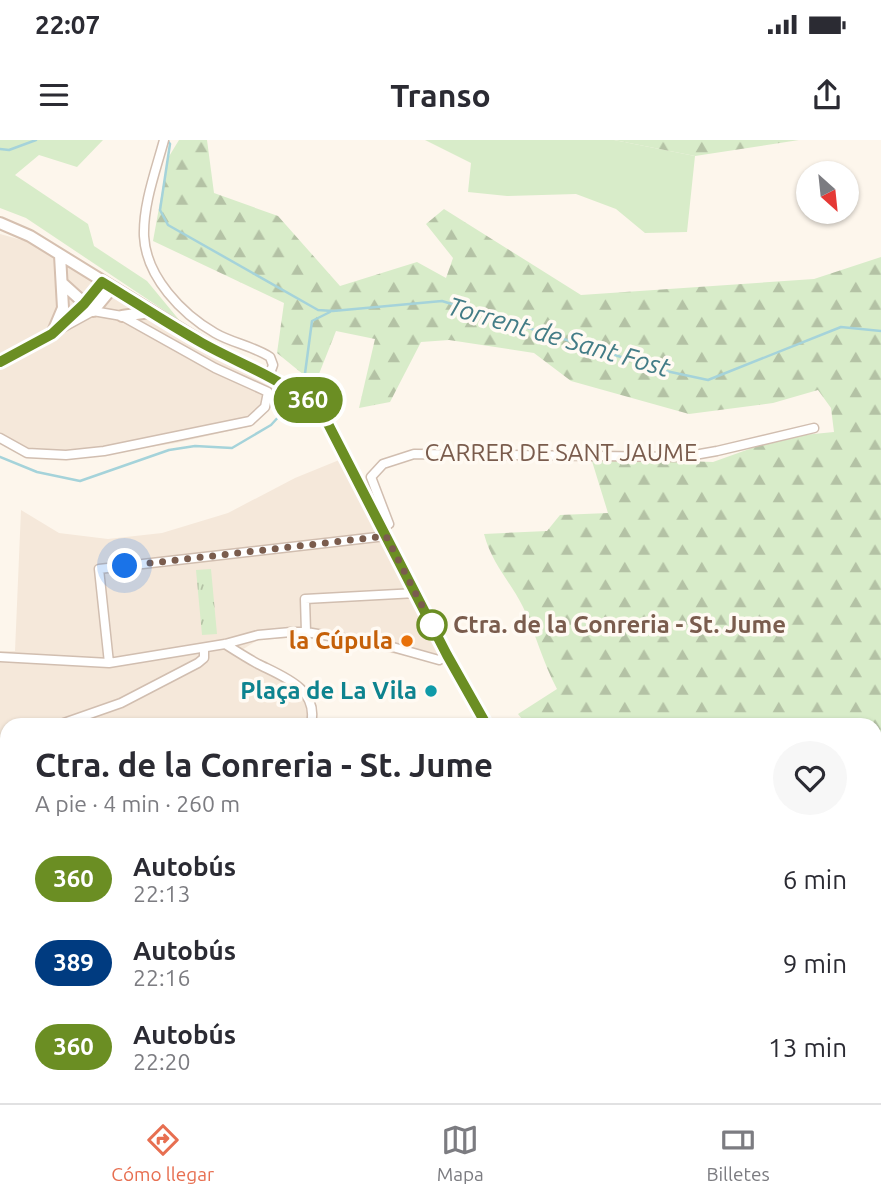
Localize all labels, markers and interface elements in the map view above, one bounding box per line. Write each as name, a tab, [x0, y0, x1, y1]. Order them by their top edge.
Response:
text: 22:07	[35, 10, 100, 39]
icon: menu	[35, 76, 73, 114]
icon: share	[808, 76, 846, 114]
text: Transo	[390, 77, 491, 113]
north arrow	[796, 161, 859, 224]
map controls	[796, 161, 859, 224]
water label: Torrent de Sant Fost	[445, 291, 674, 382]
line badge: 360	[268, 377, 348, 423]
text: 360	[288, 386, 328, 413]
street label: CARRER DE SANT JAUME	[425, 439, 697, 466]
your location	[107, 548, 142, 583]
marker: Ctra. de la Conreria - St. Jume	[417, 610, 447, 640]
place label: Ctra. de la Conreria - St. Jume	[453, 611, 786, 638]
place label: la Cúpula	[289, 627, 393, 654]
marker: la Cúpula	[399, 633, 415, 649]
place label: Plaça de La Vila	[240, 677, 417, 704]
marker: Plaça de La Vila	[423, 683, 439, 699]
button: heart	[773, 741, 847, 815]
text: Ctra. de la Conreria - St. Jume	[35, 746, 493, 783]
text: A pie · 4 min · 260 m	[35, 791, 240, 816]
text: Autobús	[133, 852, 236, 881]
text: 360	[53, 865, 94, 892]
text: 6 min	[783, 865, 847, 894]
text: 22:13	[133, 881, 191, 906]
text: Autobús	[133, 936, 236, 965]
text: 389	[53, 949, 94, 976]
text: 9 min	[783, 949, 847, 978]
text: 22:16	[133, 965, 191, 990]
text: Autobús	[133, 1020, 236, 1049]
text: 360	[53, 1033, 94, 1060]
text: 13 min	[768, 1033, 847, 1062]
text: 22:20	[133, 1049, 191, 1074]
tab: Cómo llegar	[111, 1121, 214, 1185]
tab: Mapa	[437, 1121, 484, 1185]
tab: Billetes	[706, 1121, 770, 1185]

